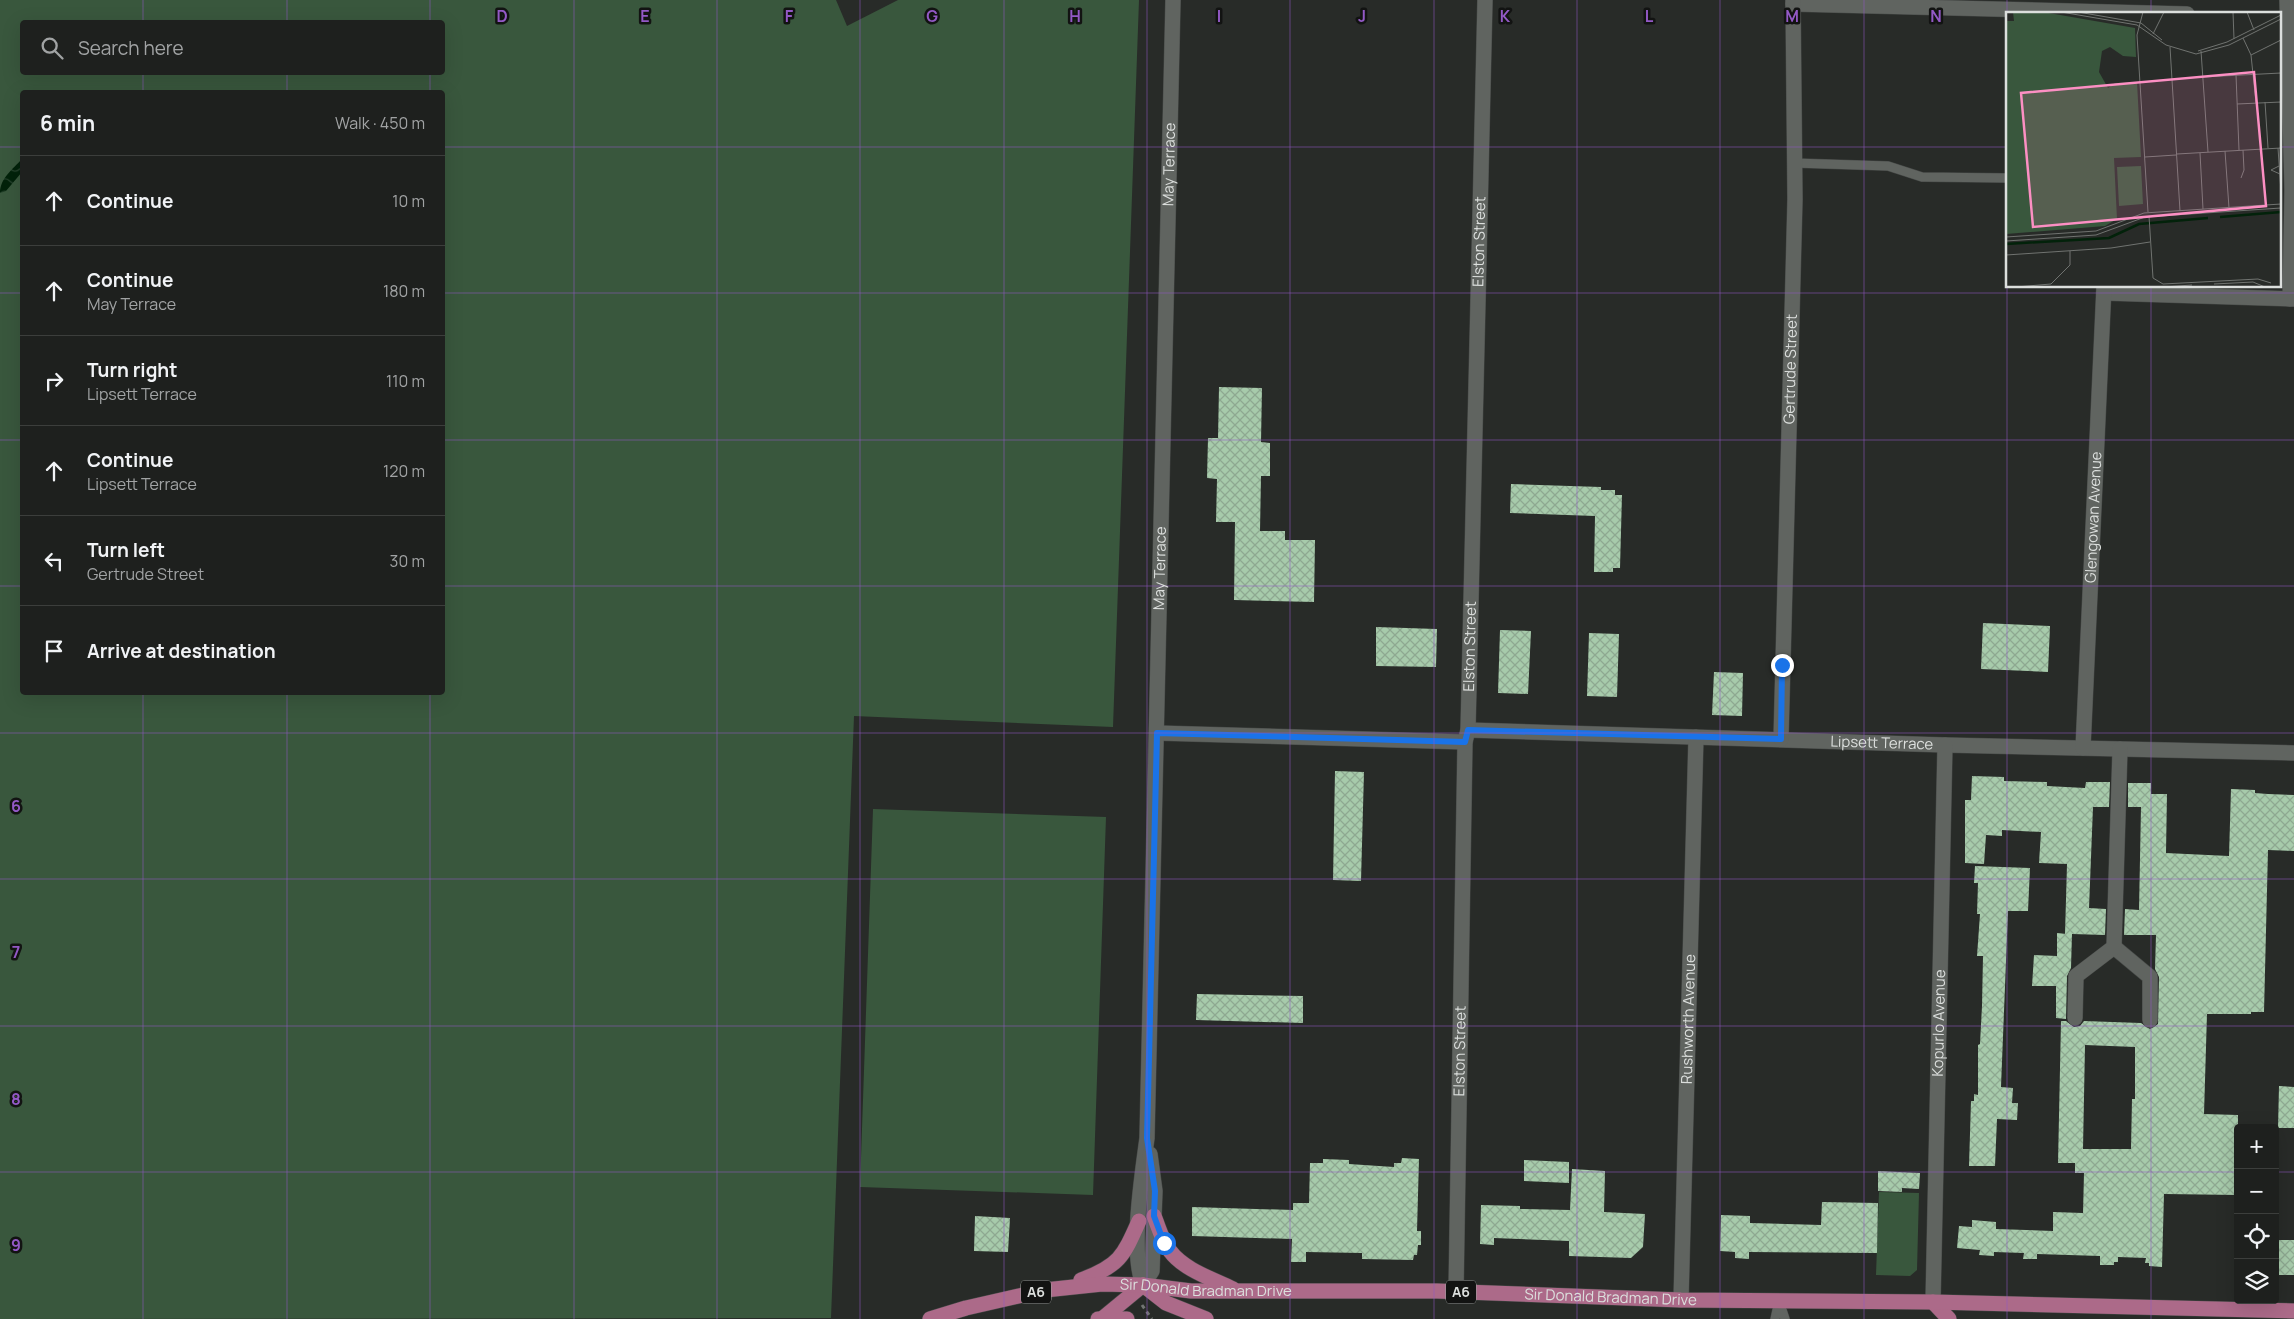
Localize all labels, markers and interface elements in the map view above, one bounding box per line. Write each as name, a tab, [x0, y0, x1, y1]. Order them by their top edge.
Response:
text: D	[496, 5, 508, 27]
text: E	[640, 5, 650, 27]
text: F	[785, 5, 794, 27]
text: G	[926, 5, 938, 27]
text: H	[1069, 5, 1081, 27]
text: I	[1217, 5, 1221, 27]
text: J	[1358, 5, 1366, 27]
text: K	[1500, 5, 1511, 27]
text: L	[1645, 5, 1654, 27]
text: M	[1785, 5, 1799, 27]
text: N	[1930, 5, 1942, 27]
inset map	[2006, 12, 2282, 288]
search box	[20, 20, 445, 75]
icon: search	[38, 34, 66, 62]
text: Search here	[78, 35, 184, 61]
text: 6 min	[40, 109, 95, 137]
text: Walk · 450 m	[335, 112, 425, 134]
street label: May Terrace	[1157, 122, 1180, 206]
icon: ahead	[40, 187, 68, 215]
text: Continue	[87, 188, 173, 214]
text: 10 m	[392, 190, 425, 212]
street label: Elston Street	[1467, 196, 1490, 287]
text: Continue	[87, 267, 173, 293]
icon: ahead	[40, 277, 68, 305]
text: 180 m	[383, 280, 425, 302]
text: May Terrace	[87, 293, 176, 315]
street label: Gertrude Street	[1778, 314, 1802, 424]
text: Turn right	[87, 357, 177, 383]
icon: right	[40, 367, 68, 395]
text: 110 m	[386, 370, 425, 392]
text: Lipsett Terrace	[87, 383, 197, 405]
text: Continue	[87, 447, 173, 473]
street label: Glengowan Avenue	[2080, 451, 2106, 584]
icon: ahead	[40, 457, 68, 485]
text: 120 m	[383, 460, 425, 482]
text: Lipsett Terrace	[87, 473, 197, 495]
street label: May Terrace	[1148, 526, 1171, 610]
text: Turn left	[87, 537, 165, 563]
icon: left	[40, 547, 68, 575]
text: 30 m	[390, 550, 425, 572]
text: Gertrude Street	[87, 563, 204, 585]
street label: Elston Street	[1458, 601, 1481, 692]
icon: arrive	[40, 637, 68, 665]
text: Arrive at destination	[87, 638, 276, 664]
route end	[1771, 654, 1794, 677]
street label: Lipsett Terrace	[1830, 730, 1934, 755]
text: 6	[11, 795, 21, 817]
text: 7	[12, 941, 20, 963]
street label: Rushworth Avenue	[1676, 954, 1700, 1084]
street label: Kopurlo Avenue	[1927, 969, 1950, 1077]
street label: Elston Street	[1448, 1006, 1471, 1096]
text: 8	[11, 1088, 21, 1110]
map controls	[2234, 1124, 2279, 1304]
button: +	[2234, 1124, 2279, 1169]
button: −	[2234, 1169, 2279, 1214]
button: locate	[2234, 1214, 2279, 1259]
route start	[1153, 1232, 1176, 1255]
text: 9	[11, 1234, 21, 1256]
button: layers	[2234, 1259, 2279, 1304]
street label: Sir Donald Bradman Drive	[1120, 1273, 1292, 1301]
road number: A6	[1021, 1280, 1051, 1304]
road number: A6	[1446, 1280, 1476, 1304]
street label: Sir Donald Bradman Drive	[1524, 1283, 1697, 1310]

